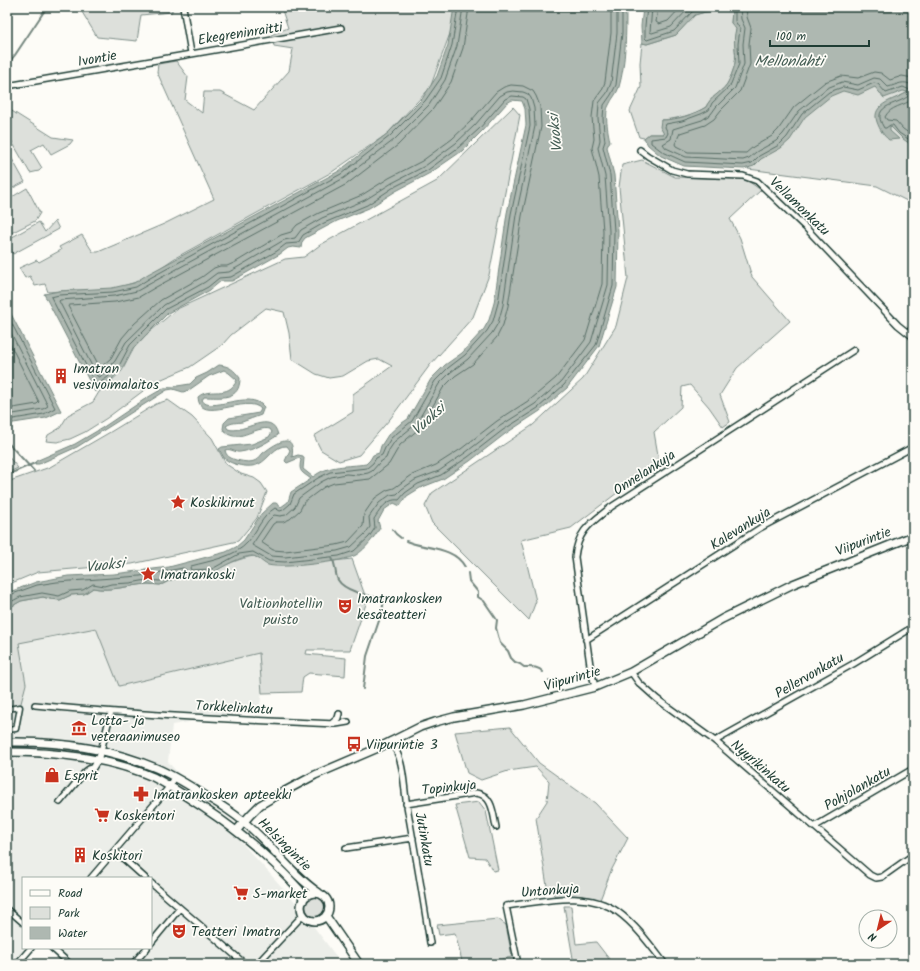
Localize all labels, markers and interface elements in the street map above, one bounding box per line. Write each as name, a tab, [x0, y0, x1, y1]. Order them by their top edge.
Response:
street label: Ekegreninraitti	[196, 16, 285, 52]
scale bar	[770, 22, 869, 48]
text: 100 m	[776, 27, 807, 46]
street label: Ivontie	[76, 45, 119, 73]
water label: Mellonlahti	[755, 50, 827, 74]
water label: Vuoksi	[542, 109, 570, 154]
street label: Vellamonkatu	[764, 172, 835, 242]
place label: Imatran vesivoimalaitos	[73, 358, 159, 396]
building icon: Imatran vesivoimalaitos	[52, 367, 70, 385]
water label: Vuoksi	[406, 395, 454, 442]
street label: Onnelankuja	[609, 444, 680, 501]
place label: Koskikirnut	[190, 492, 255, 514]
place icon: Koskikirnut	[169, 493, 187, 511]
street label: Kalevankuja	[706, 502, 775, 556]
street label: Viipurintie	[832, 521, 895, 563]
water label: Vuoksi	[84, 551, 129, 580]
place label: Imatrankoski	[160, 564, 236, 586]
place icon: Imatrankoski	[139, 565, 157, 583]
place label: Imatrankosken kesäteatteri	[357, 588, 442, 626]
park label: Valtionhotellin puisto	[239, 593, 323, 631]
theatre icon: Imatrankosken kesäteatteri	[336, 597, 354, 615]
street label: Pellervonkatu	[771, 647, 848, 705]
street label: Viipurintie	[541, 660, 604, 698]
street label: Torkkelinkatu	[195, 695, 273, 721]
place label: Lotta- ja veteraanimuseo	[91, 710, 180, 748]
museum icon: Lotta- ja veteraanimuseo	[70, 719, 88, 737]
place label: Viipurintie 3	[366, 734, 438, 756]
street label: Nyyrikinkatu	[725, 734, 795, 799]
bus stop icon: Viipurintie 3	[345, 735, 363, 753]
street label: Pohjolankatu	[820, 761, 895, 817]
place label: Esprit	[64, 765, 99, 787]
shop icon: Esprit	[43, 766, 61, 784]
street label: Topinkuja	[421, 774, 477, 802]
place label: Imatrankosken apteekki	[153, 784, 292, 806]
pharmacy icon: Imatrankosken apteekki	[132, 785, 150, 803]
place label: Koskentori	[114, 805, 175, 827]
supermarket icon: Koskentori	[93, 806, 111, 824]
street label: Jutinkatu	[408, 810, 440, 868]
street label: Helsingintie	[252, 813, 317, 877]
place label: Koskitori	[92, 845, 143, 867]
building icon: Koskitori	[71, 846, 89, 864]
legend	[22, 877, 152, 949]
street label: Untonkuja	[520, 878, 580, 904]
place label: S-market	[253, 883, 308, 905]
text: Road	[58, 884, 83, 903]
supermarket icon: S-market	[232, 884, 250, 902]
text: Park	[58, 904, 80, 923]
north arrow	[858, 909, 898, 949]
place label: Teatteri Imatra	[191, 921, 281, 943]
theatre icon: Teatteri Imatra	[170, 922, 188, 940]
text: Water	[58, 924, 88, 943]
text: N	[865, 927, 881, 946]

